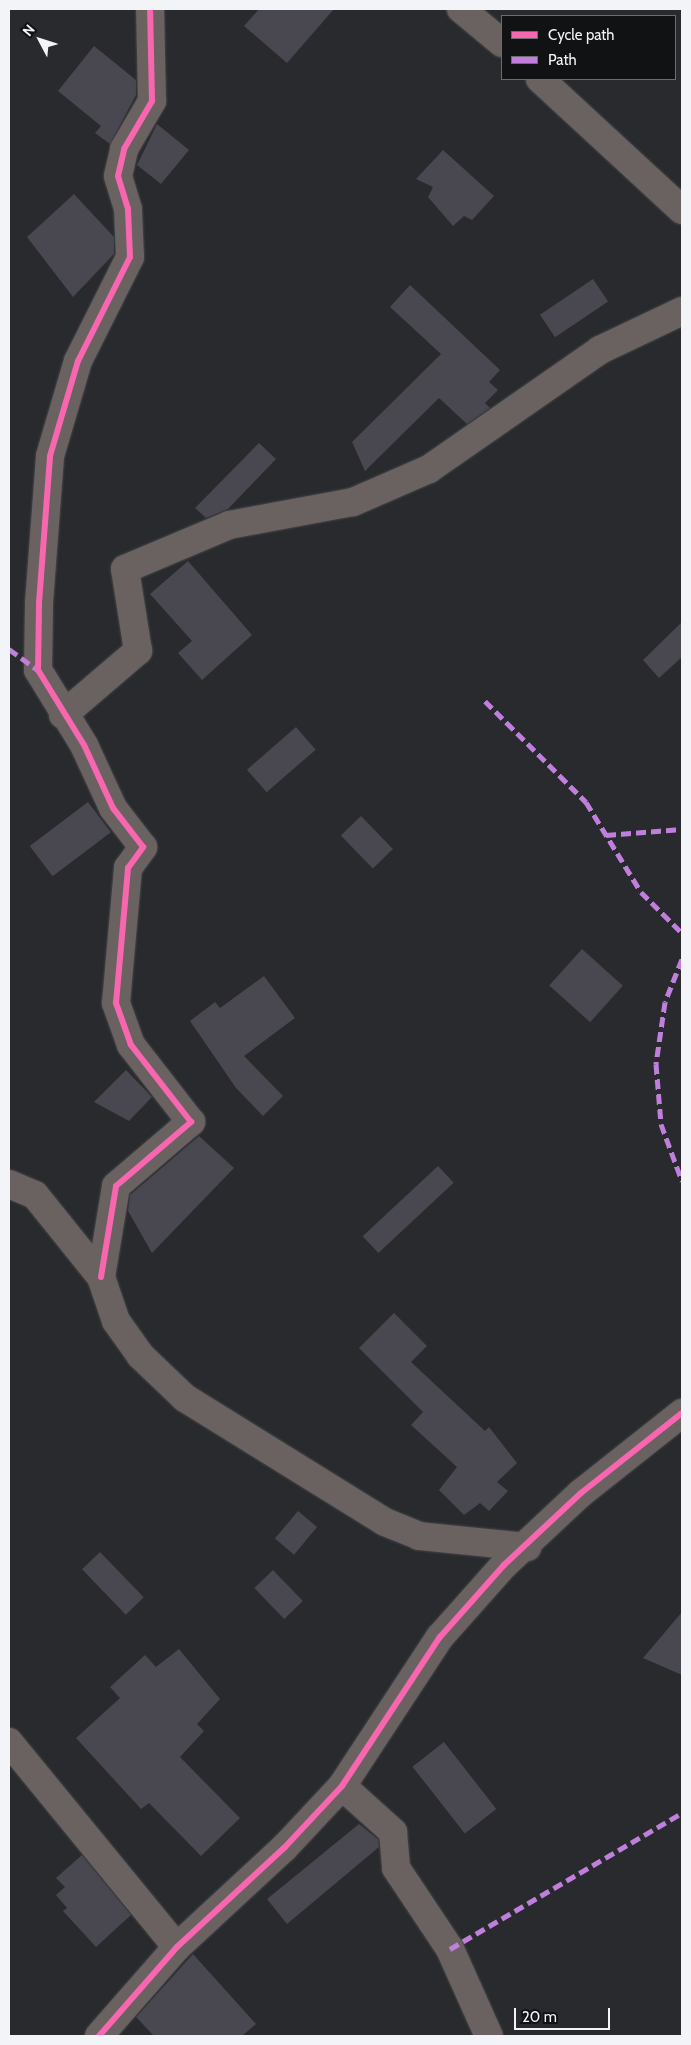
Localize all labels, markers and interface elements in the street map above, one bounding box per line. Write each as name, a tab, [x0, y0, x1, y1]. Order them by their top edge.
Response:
north arrow	[15, 15, 65, 65]
legend	[501, 15, 676, 80]
text: N	[18, 21, 39, 40]
text: Cycle path	[548, 26, 614, 44]
text: Path	[548, 51, 577, 69]
scale bar	[516, 1998, 612, 2030]
text: 20 m	[522, 2008, 557, 2026]

